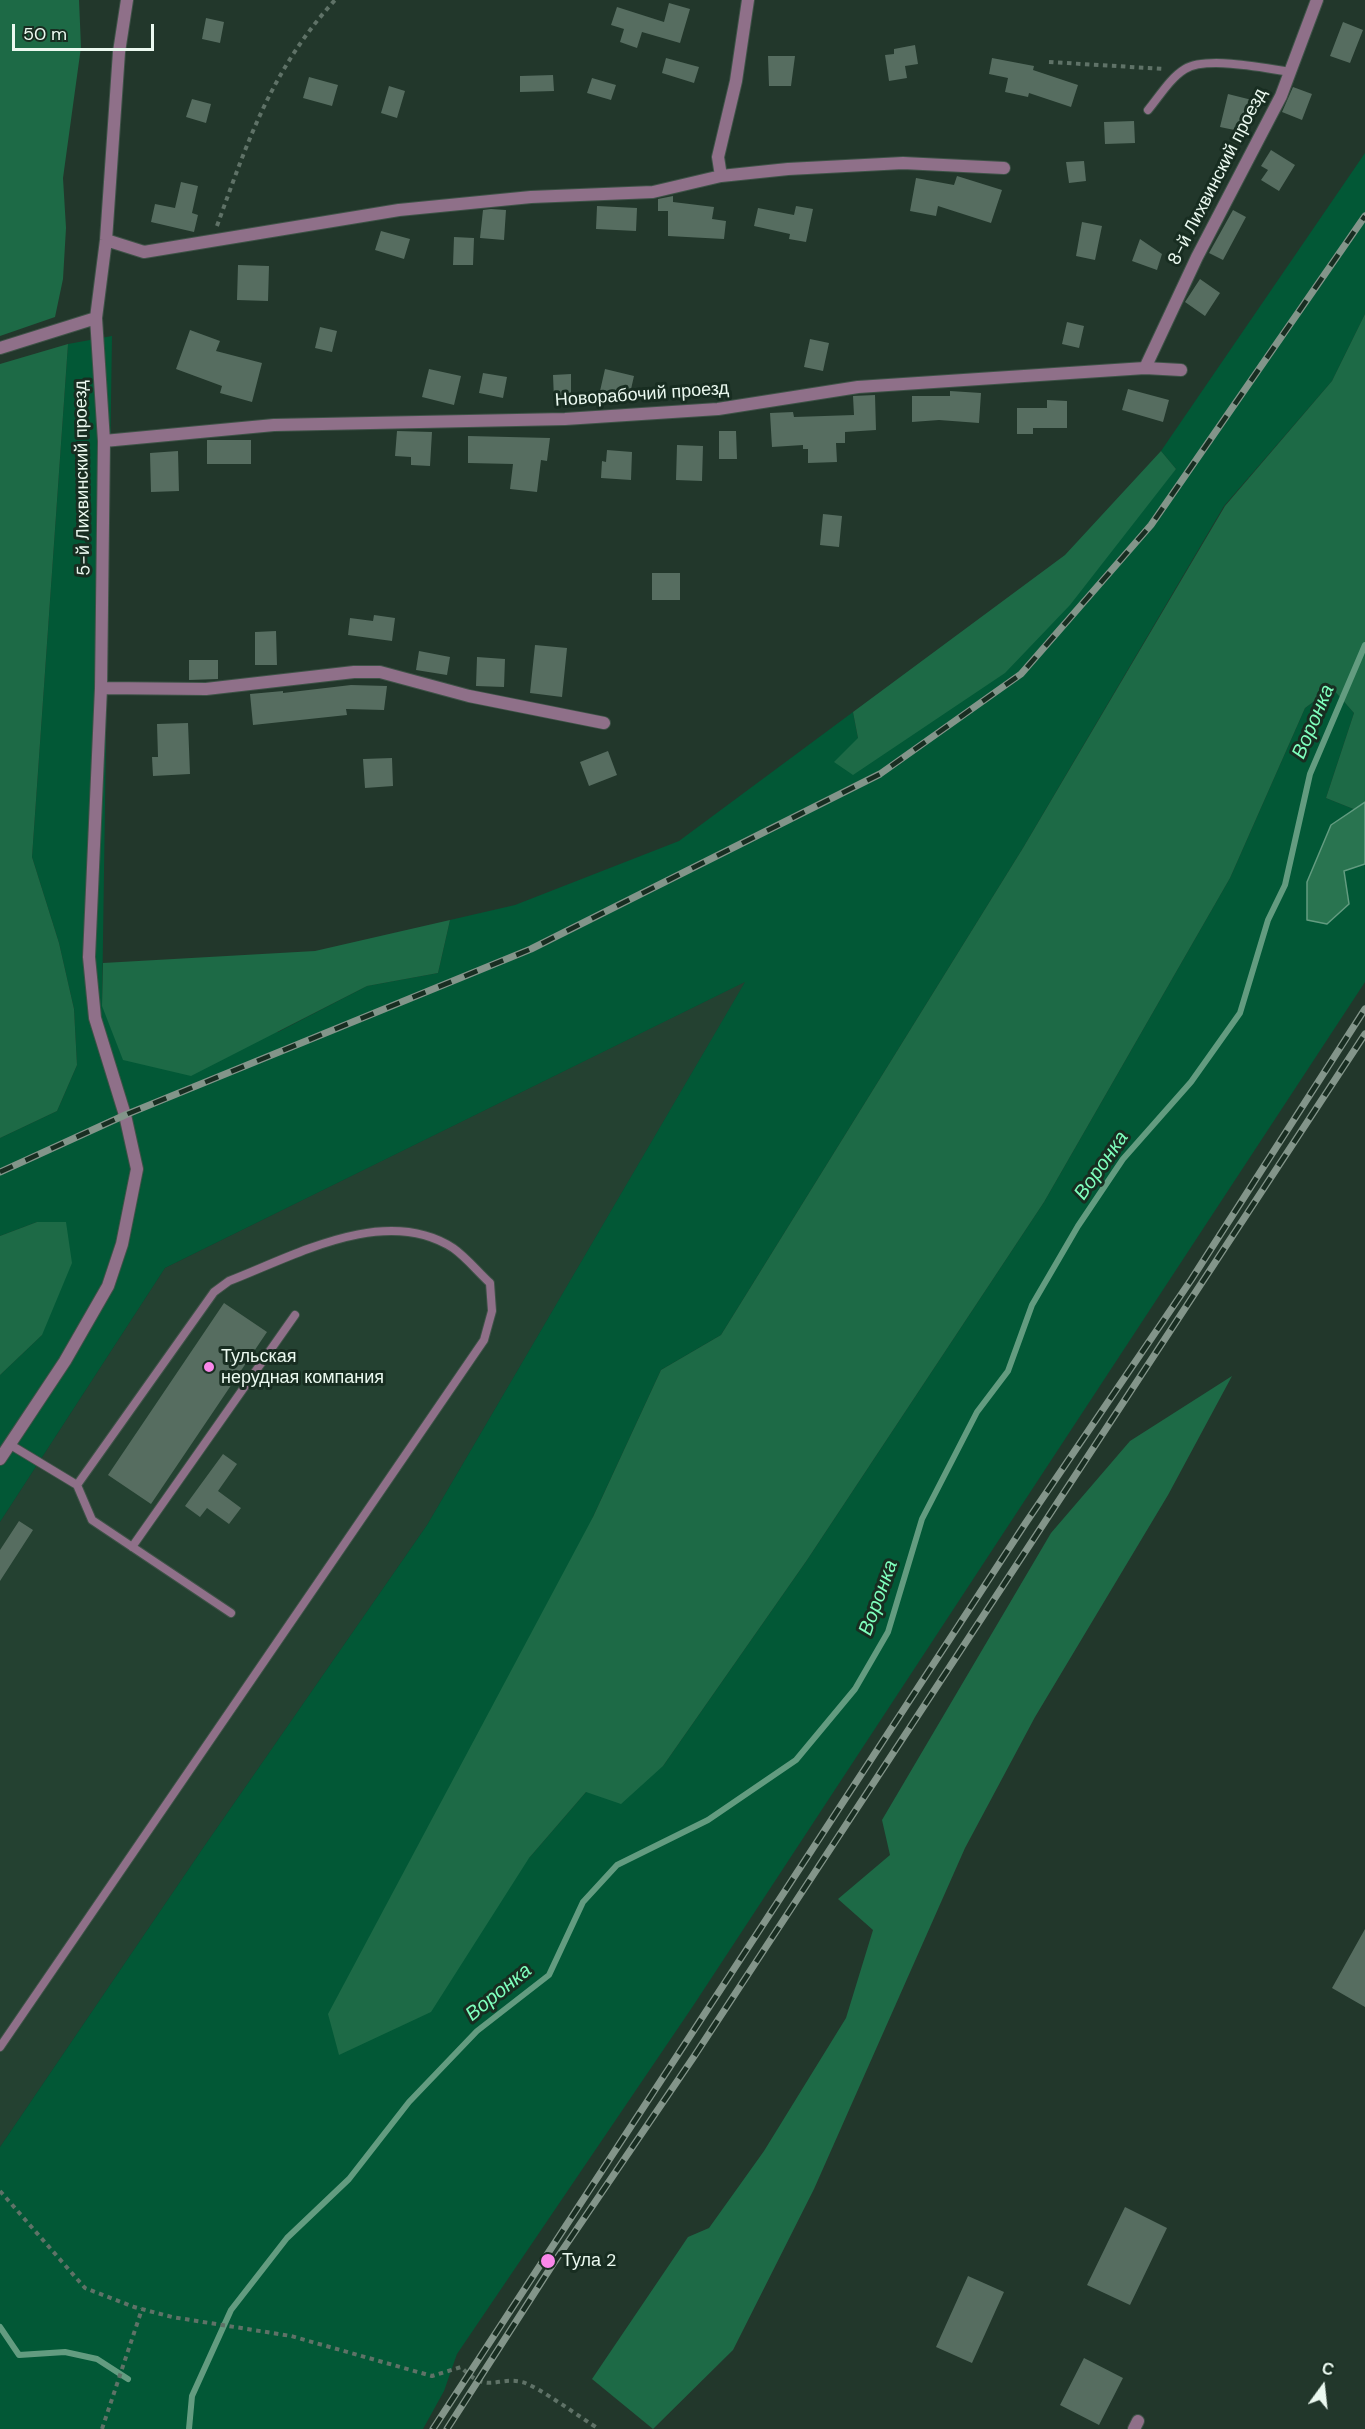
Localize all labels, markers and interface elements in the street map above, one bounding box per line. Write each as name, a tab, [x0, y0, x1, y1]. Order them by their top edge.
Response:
scale bar	[15, 12, 158, 50]
text: 50 m	[23, 22, 67, 46]
street label: 8-й Лихвинский проезд	[1164, 85, 1272, 269]
street label: Новорабочий проезд	[554, 378, 730, 412]
street label: 5-й Лихвинский проезд	[70, 380, 96, 576]
water label: Воронка	[1288, 681, 1340, 763]
water label: Воронка	[1070, 1127, 1134, 1205]
place label: Тульская нерудная компания	[221, 1346, 384, 1388]
marker: Тульская нерудная компания	[202, 1360, 216, 1374]
water label: Воронка	[854, 1557, 904, 1639]
water label: Воронка	[461, 1959, 537, 2027]
place label: Тула 2	[562, 2250, 616, 2272]
marker: Тула 2	[539, 2252, 557, 2270]
north arrow	[1293, 2357, 1353, 2417]
text: С	[1319, 2357, 1336, 2381]

